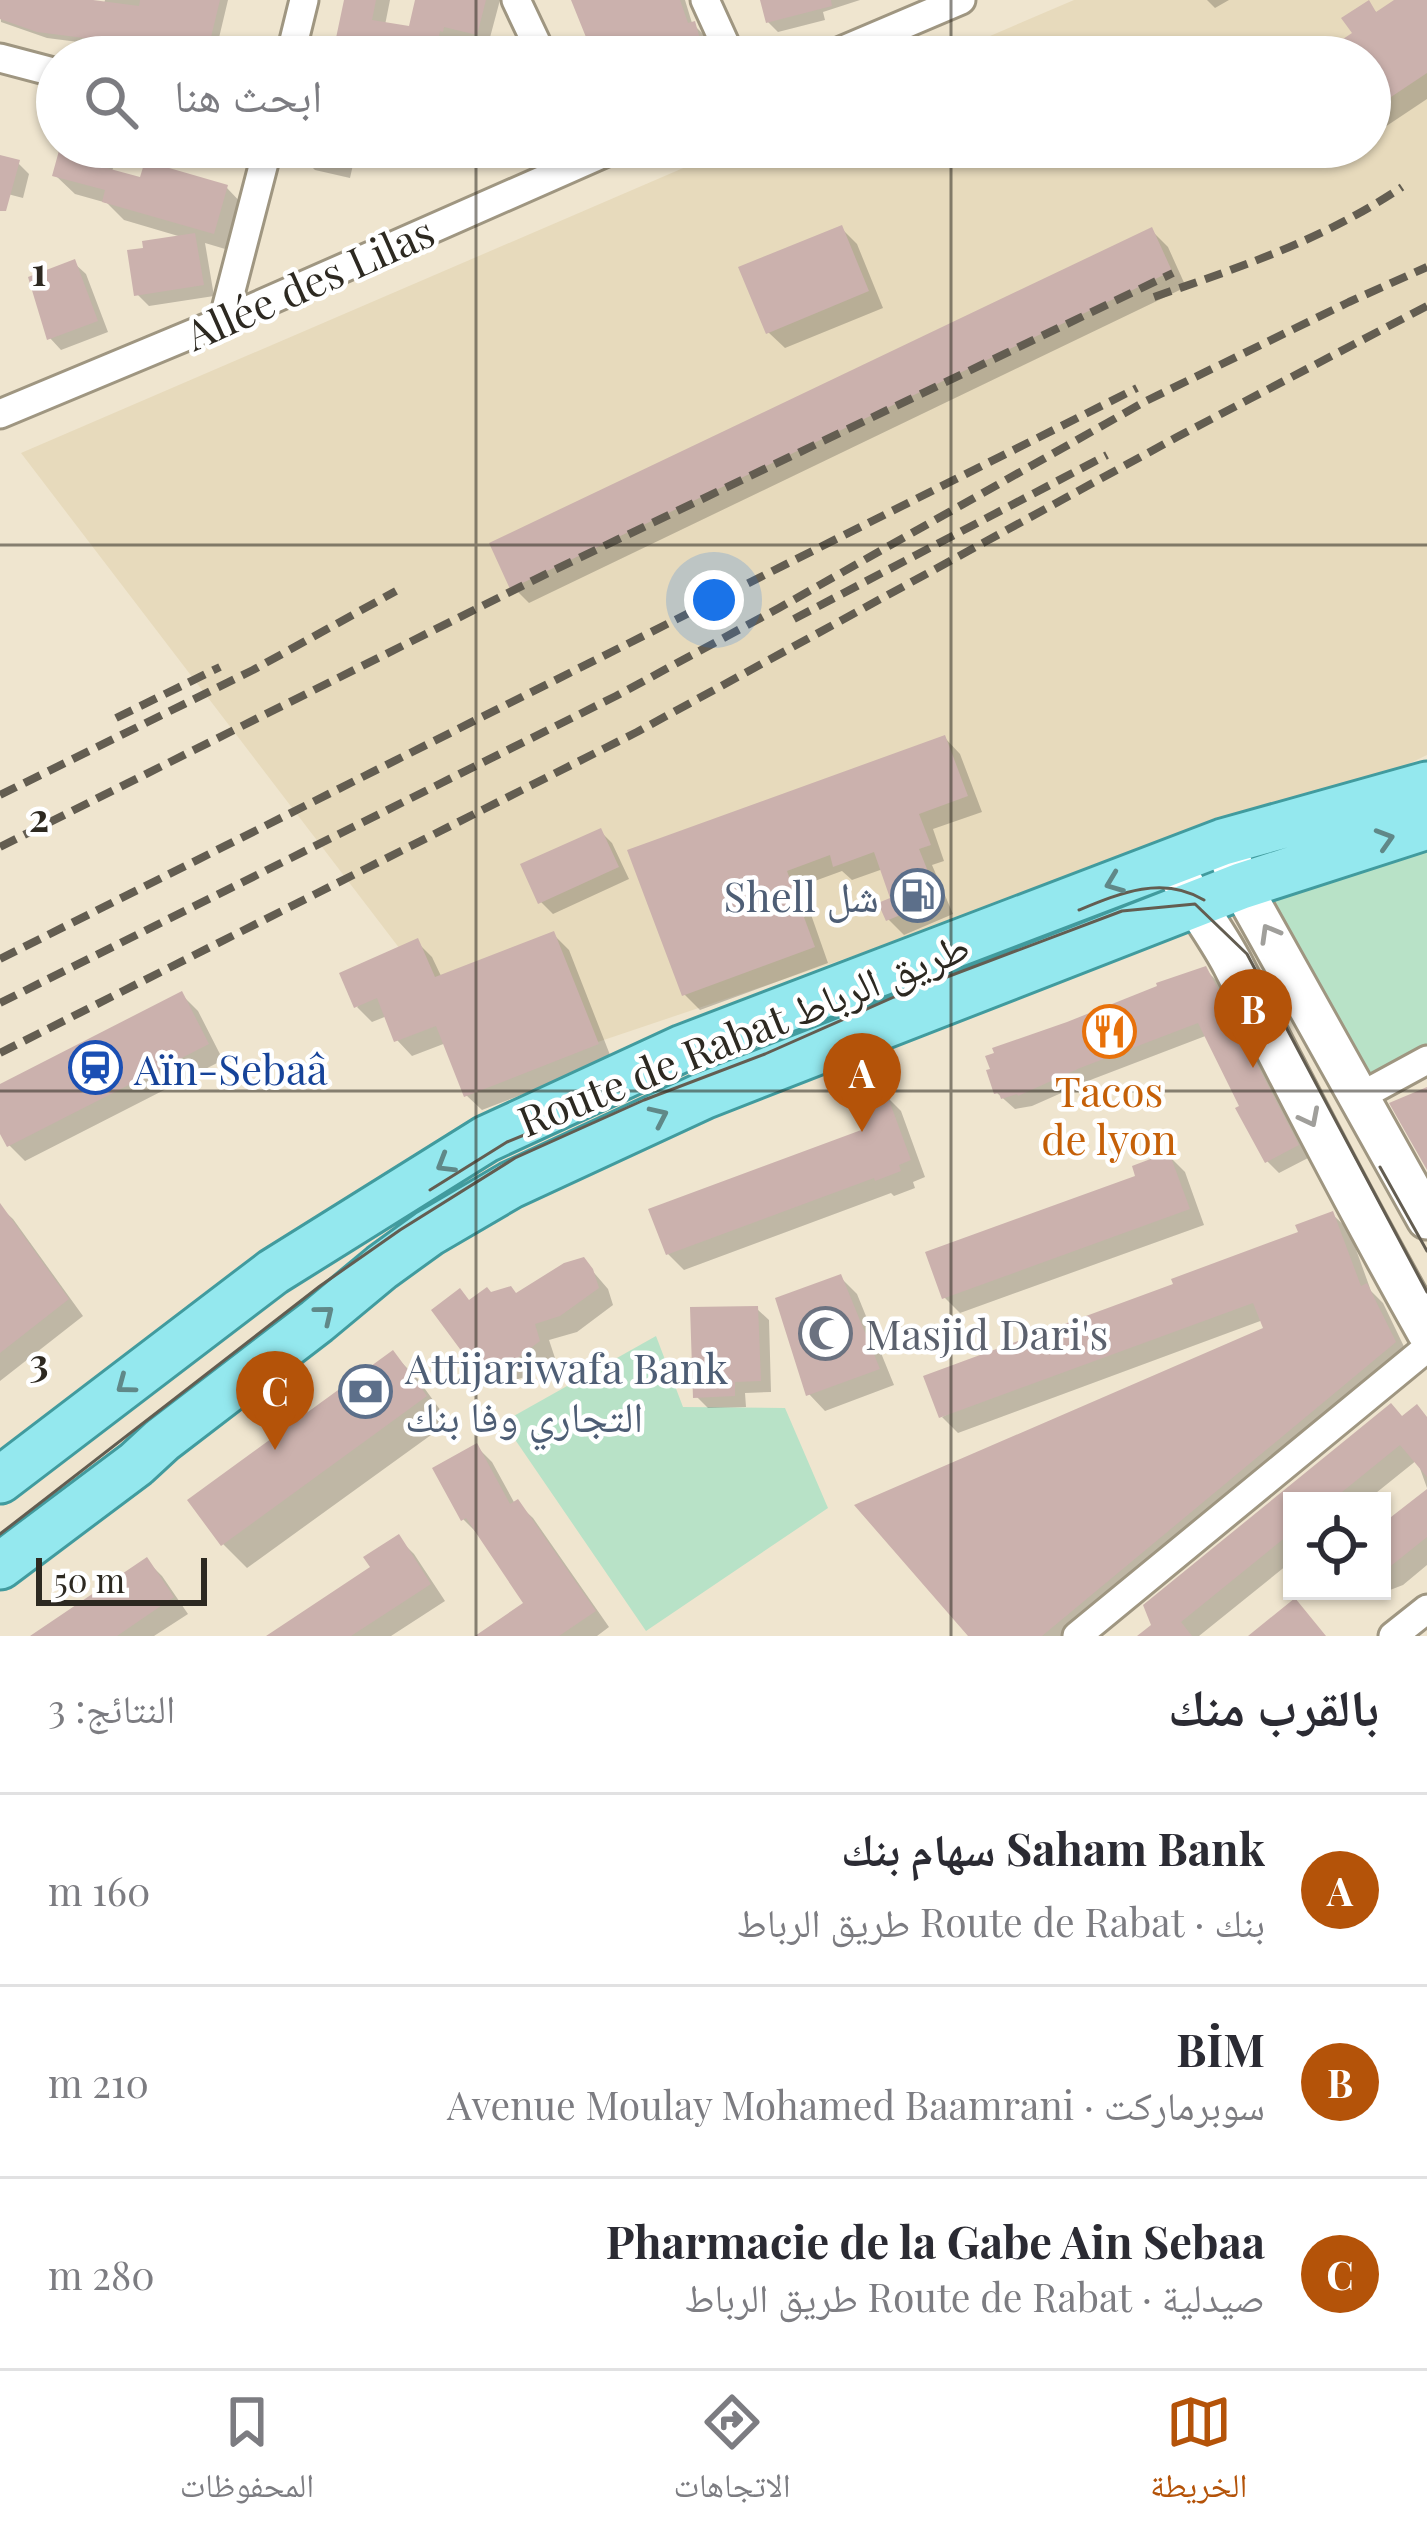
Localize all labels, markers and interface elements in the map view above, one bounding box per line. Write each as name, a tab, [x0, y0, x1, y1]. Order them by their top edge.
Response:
search box	[36, 36, 1391, 168]
text: ابحث هنا	[174, 63, 322, 123]
icon: search	[78, 69, 144, 135]
street label: Allée des Lilas	[175, 202, 442, 362]
text: 1	[32, 244, 46, 296]
your location	[684, 570, 744, 630]
text: 2	[29, 790, 49, 842]
one-way arrow	[1374, 829, 1395, 854]
place label: Shell شل	[723, 867, 879, 923]
fuel station icon: Shell شل	[890, 867, 946, 923]
one-way arrow	[1105, 869, 1126, 894]
street label: Route de Rabat طريق الرباط	[509, 916, 977, 1148]
one-way arrow	[1260, 924, 1283, 946]
pin: B	[1214, 969, 1292, 1068]
restaurant icon: Tacos de lyon	[1081, 1003, 1137, 1059]
pin: A	[823, 1033, 901, 1132]
station icon: Aïn-Sebaâ	[67, 1040, 123, 1096]
place label: Aïn-Sebaâ	[133, 1040, 328, 1096]
place label: Tacos de lyon	[1041, 1062, 1177, 1166]
one-way arrow	[1296, 1105, 1319, 1127]
one-way arrow	[647, 1107, 668, 1130]
one-way arrow	[436, 1150, 458, 1172]
mosque icon: Masjid Dari's	[798, 1305, 854, 1361]
place label: Masjid Dari's	[865, 1305, 1108, 1361]
one-way arrow	[311, 1307, 333, 1328]
text: 3	[29, 1335, 49, 1387]
place label: Attijariwafa Bank التجاري وفا بنك	[404, 1339, 728, 1451]
pin: C	[236, 1351, 314, 1450]
bank icon: Attijariwafa Bank التجاري وفا بنك	[338, 1363, 394, 1419]
one-way arrow	[117, 1371, 139, 1392]
map controls	[1283, 1492, 1391, 1600]
button: locate	[1283, 1492, 1391, 1600]
scale bar	[36, 1552, 207, 1605]
text: 50 m	[54, 1557, 125, 1601]
text: بالقرب منك	[1168, 1671, 1379, 1739]
text: النتائج: 3	[48, 1681, 175, 1733]
text: Saham Bank سهام بنك	[841, 1817, 1265, 1877]
text: 160 m	[48, 1864, 150, 1916]
text: A	[1327, 1864, 1353, 1916]
text: بنك · Route de Rabat طريق الرباط	[737, 1895, 1265, 1947]
text: BİM	[1176, 2018, 1265, 2078]
text: 210 m	[48, 2056, 149, 2108]
text: B	[1327, 2056, 1353, 2108]
text: سوبرماركت · Avenue Moulay Mohamed Baamrani	[447, 2078, 1265, 2130]
text: Pharmacie de la Gabe Ain Sebaa	[606, 2210, 1265, 2270]
text: 280 m	[48, 2248, 155, 2300]
text: C	[1326, 2248, 1354, 2300]
text: صيدلية · Route de Rabat طريق الرباط	[684, 2270, 1265, 2322]
tab: المحفوظات	[180, 2389, 314, 2518]
tab: الاتجاهات	[673, 2389, 791, 2518]
tab: الخريطة	[1150, 2389, 1247, 2518]

